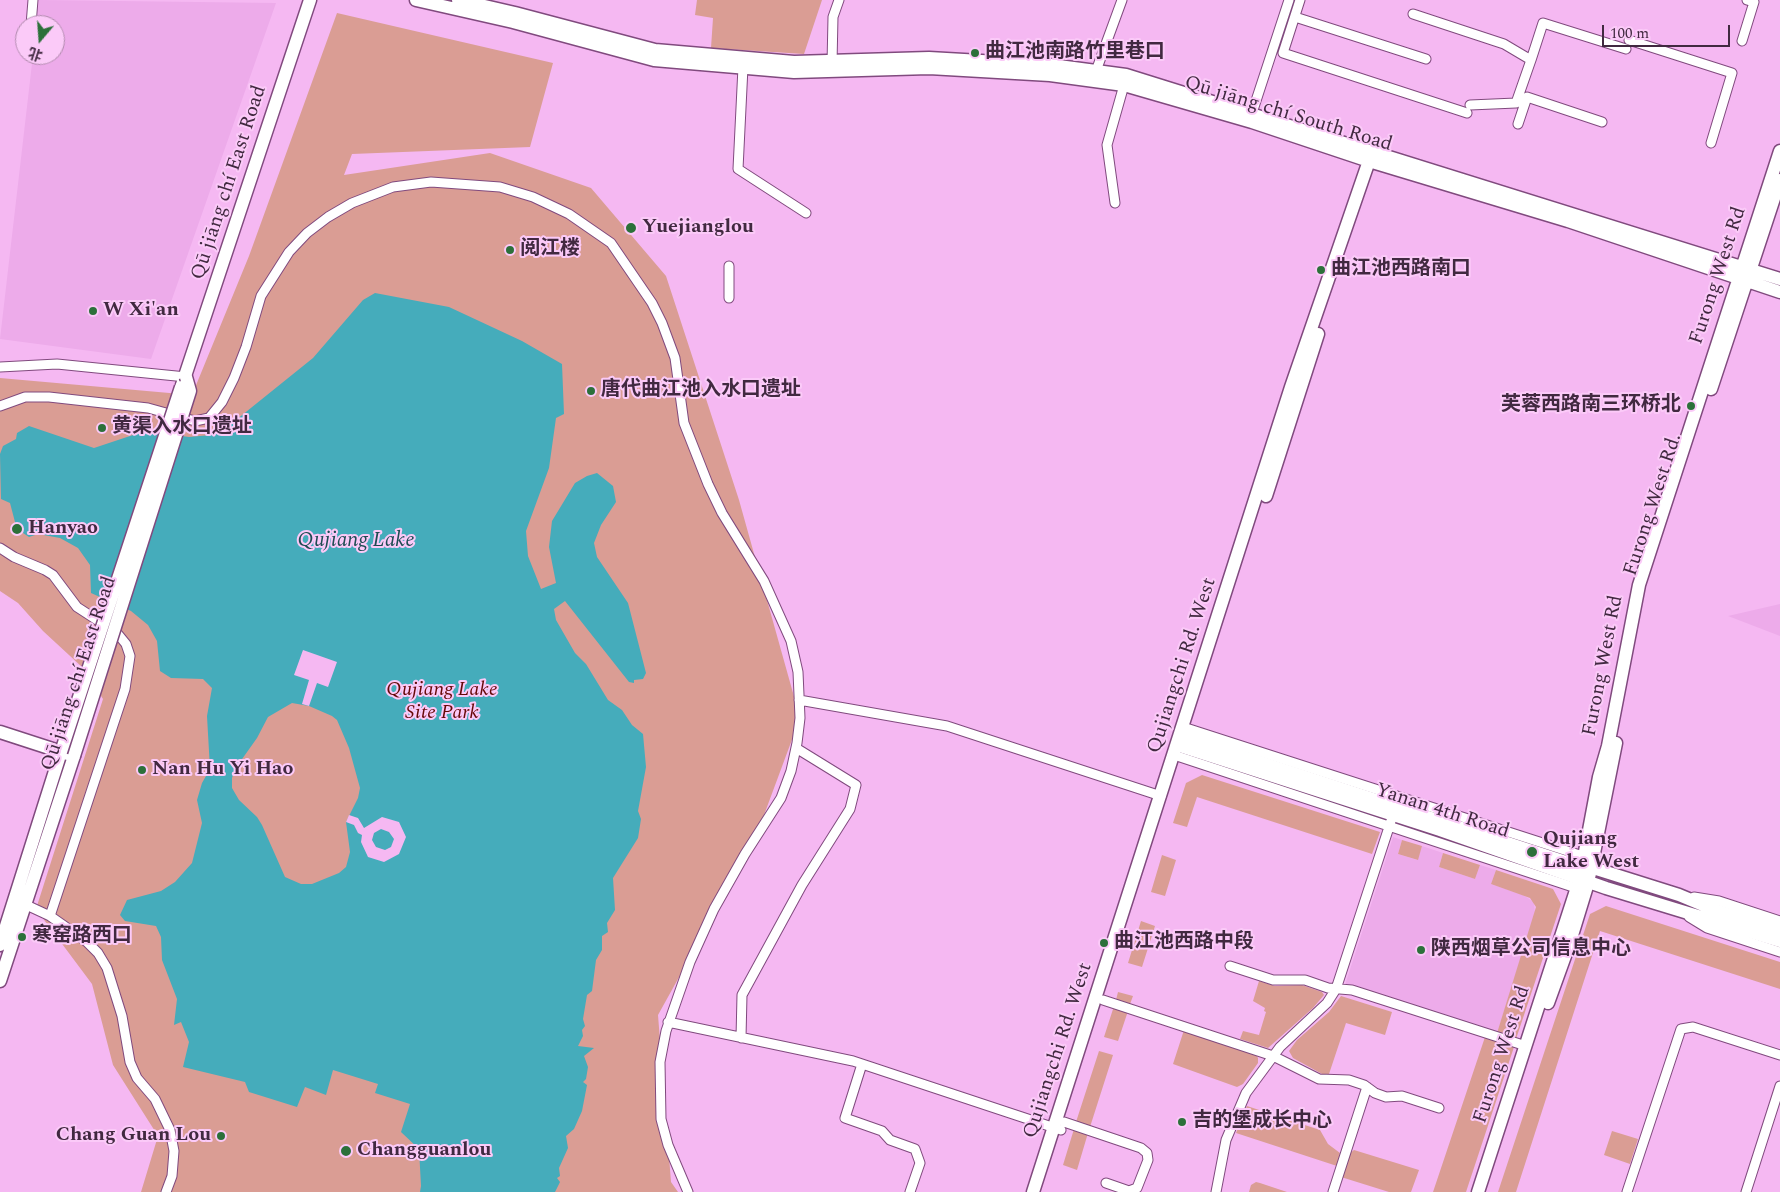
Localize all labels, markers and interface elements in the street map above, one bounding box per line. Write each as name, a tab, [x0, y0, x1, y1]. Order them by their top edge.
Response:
north arrow	[15, 15, 65, 65]
scale bar	[1605, 15, 1732, 47]
text: 100 m	[1610, 22, 1649, 45]
place label: 曲江池南路竹里巷口	[985, 41, 1165, 65]
text: 北	[26, 42, 45, 66]
marker: 曲江池南路竹里巷口	[969, 47, 981, 59]
street label: Qū jiāng chí South Road	[1181, 72, 1395, 158]
street label: Qū jiāng chí East Road	[187, 83, 273, 283]
street label: Furong West Rd	[1685, 204, 1753, 348]
place label: Yuejianglou	[642, 216, 754, 240]
marker: Yuejianglou	[624, 221, 638, 235]
place label: 阅江楼	[520, 238, 580, 262]
marker: 阅江楼	[504, 244, 516, 256]
place label: 曲江池西路南口	[1331, 258, 1471, 282]
marker: 曲江池西路南口	[1315, 264, 1327, 276]
place label: W Xi'an	[103, 299, 179, 323]
marker: W Xi'an	[87, 305, 99, 317]
place label: 唐代曲江池入水口遗址	[601, 379, 801, 403]
marker: 唐代曲江池入水口遗址	[585, 385, 597, 397]
place label: 芙蓉西路南三环桥北	[1501, 394, 1681, 418]
marker: 芙蓉西路南三环桥北	[1685, 400, 1697, 412]
place label: 黄渠入水口遗址	[112, 416, 252, 440]
marker: 黄渠入水口遗址	[96, 422, 108, 434]
street label: Furong West Rd.	[1620, 431, 1688, 579]
place label: Hanyao	[28, 517, 98, 541]
marker: Hanyao	[10, 522, 24, 536]
water label: Qujiang Lake	[298, 529, 414, 555]
street label: Qū jiāng chí East Road	[37, 574, 123, 774]
street label: Qujiangchi Rd. West	[1143, 575, 1223, 757]
street label: Furong West Rd	[1579, 593, 1629, 739]
park label: Qujiang Lake Site Park	[386, 679, 498, 726]
place label: Nan Hu Yi Hao	[152, 758, 293, 782]
marker: Nan Hu Yi Hao	[136, 764, 148, 776]
street label: Yanan 4th Road	[1372, 779, 1512, 845]
place label: Qujiang Lake West	[1543, 828, 1639, 875]
marker: Qujiang Lake West	[1525, 845, 1539, 859]
place label: 寒窑路西口	[32, 925, 132, 949]
marker: 寒窑路西口	[16, 931, 28, 943]
place label: 曲江池西路中段	[1114, 931, 1254, 955]
marker: 曲江池西路中段	[1098, 937, 1110, 949]
place label: 陕西烟草公司信息中心	[1431, 938, 1631, 962]
marker: 陕西烟草公司信息中心	[1415, 944, 1427, 956]
street label: Qujiangchi Rd. West	[1019, 960, 1099, 1142]
street label: Furong West Rd	[1469, 983, 1537, 1127]
place label: 吉的堡成长中心	[1192, 1110, 1332, 1134]
marker: 吉的堡成长中心	[1176, 1116, 1188, 1128]
place label: Chang Guan Lou	[56, 1124, 211, 1148]
marker: Chang Guan Lou	[215, 1130, 227, 1142]
place label: Changguanlou	[357, 1139, 491, 1163]
marker: Changguanlou	[339, 1144, 353, 1158]

